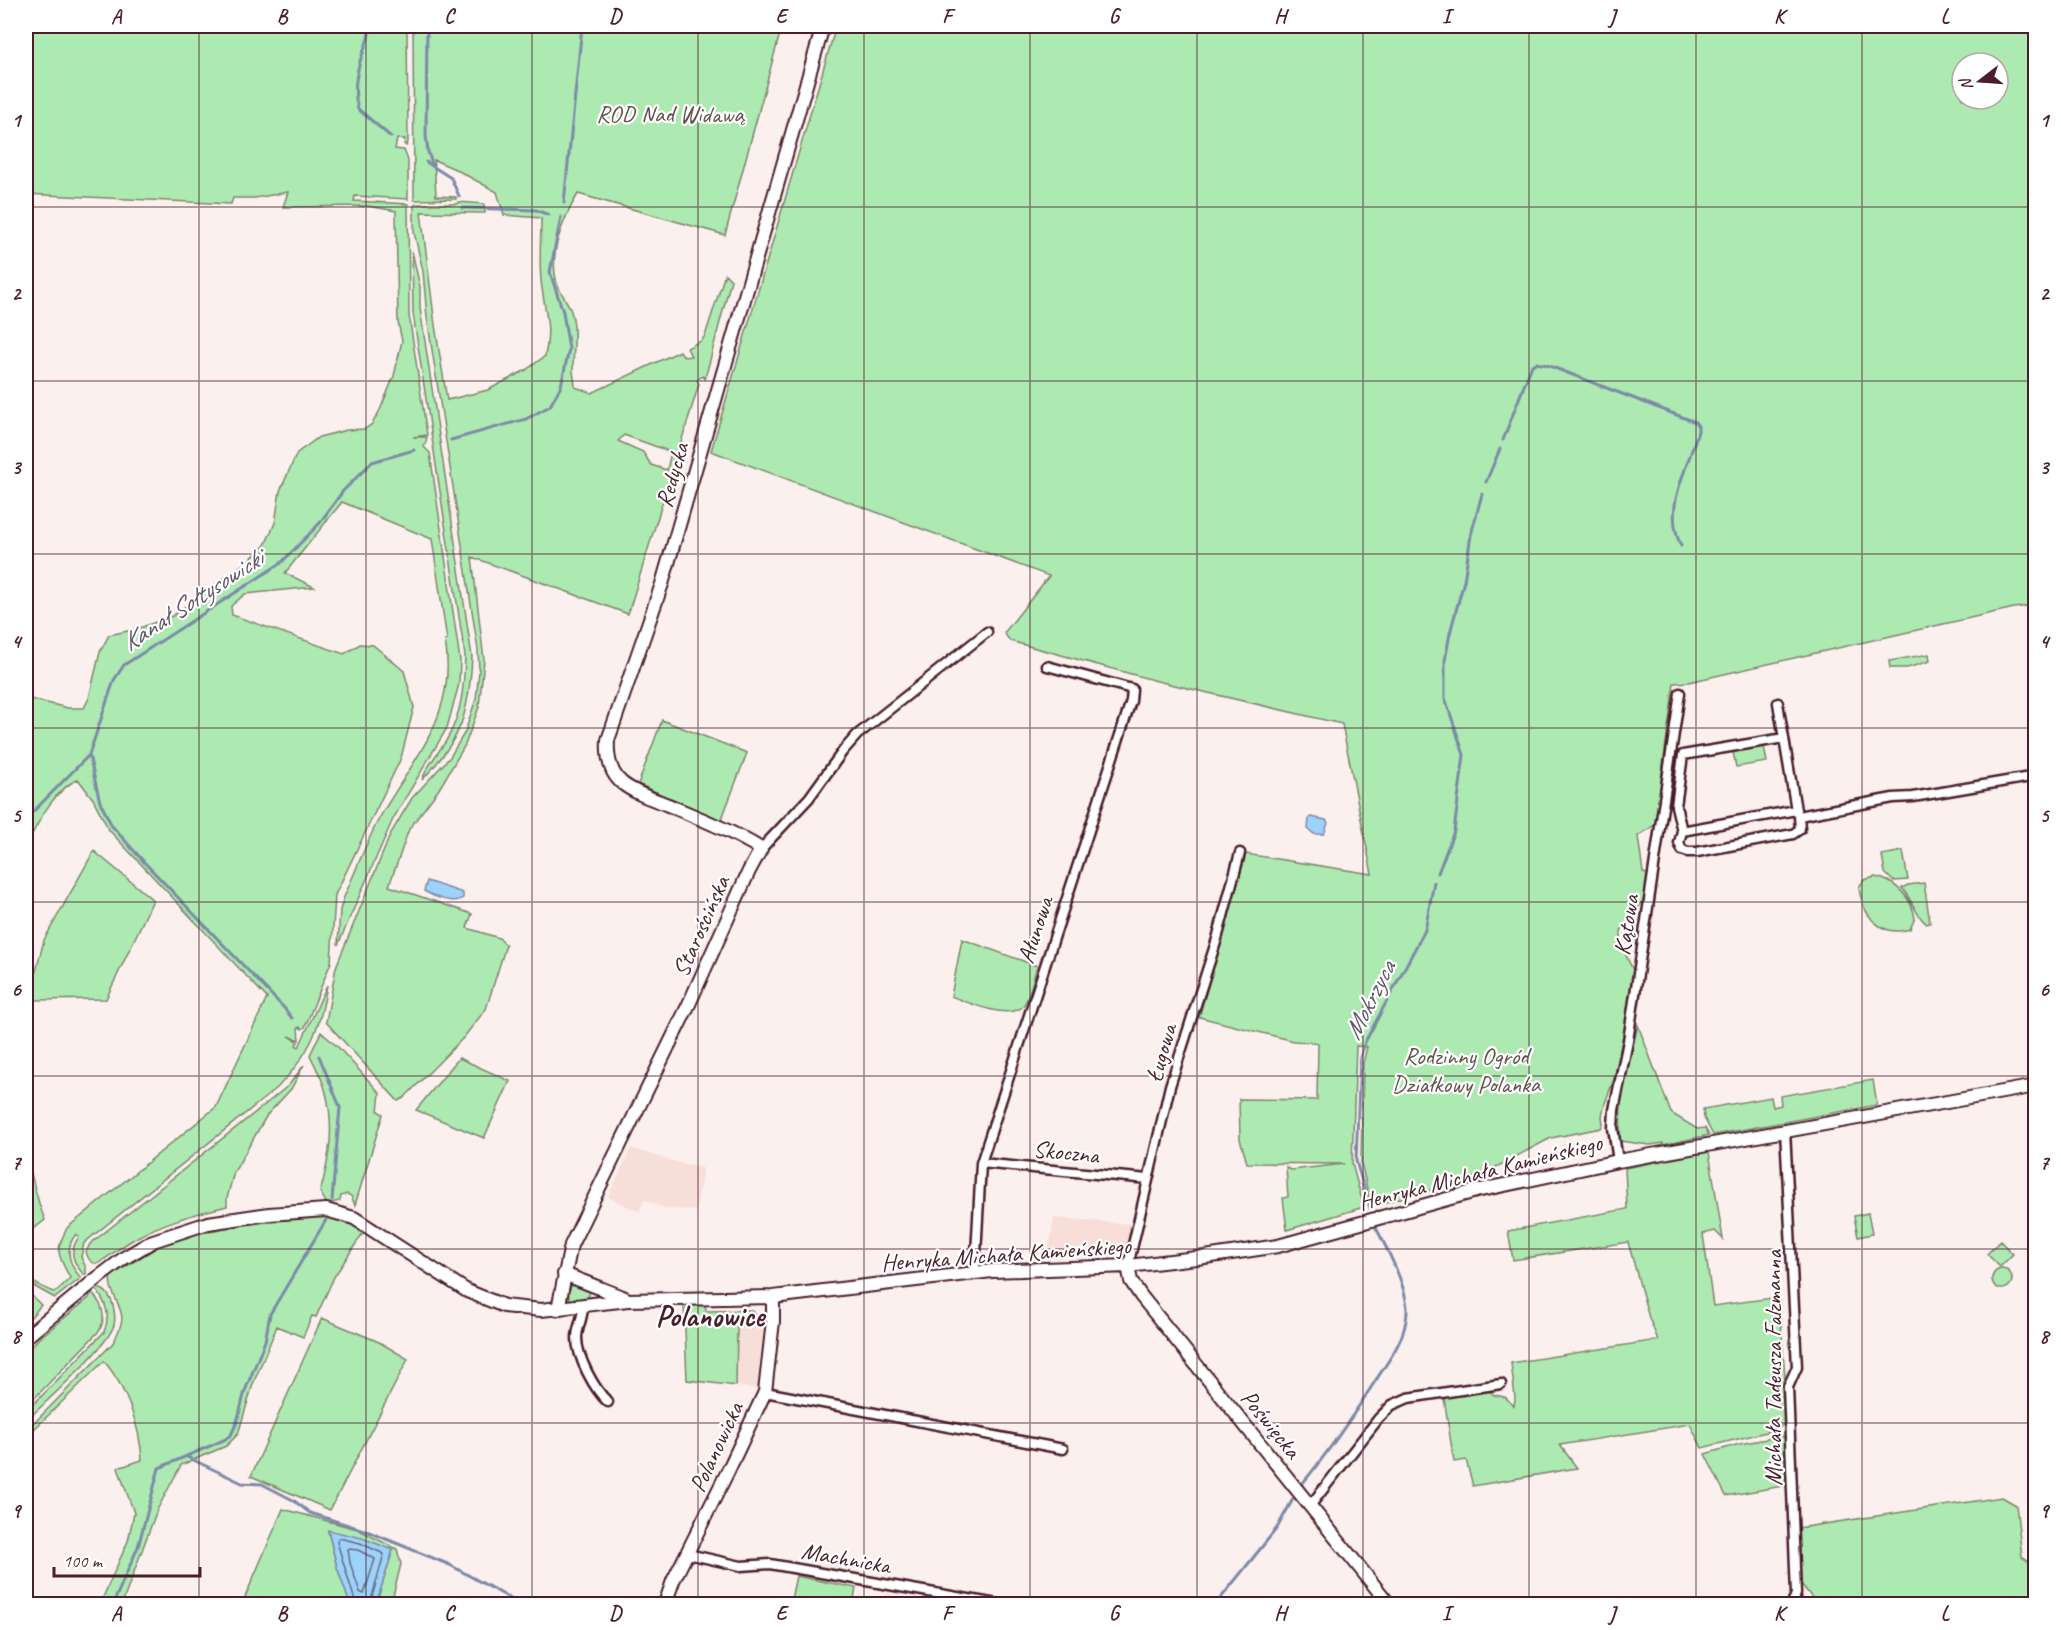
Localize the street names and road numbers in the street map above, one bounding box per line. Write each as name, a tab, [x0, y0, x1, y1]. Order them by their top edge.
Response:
street label: Redycka	[649, 438, 696, 511]
street label: Starościńska	[666, 870, 737, 981]
street label: Ałunowa	[1010, 891, 1060, 967]
street label: Kątowa	[1606, 891, 1646, 957]
street label: Ługowa	[1139, 1019, 1184, 1085]
street label: Henryka Michała Kamieńskiego	[1355, 1127, 1606, 1217]
street label: Skoczna	[1032, 1134, 1102, 1170]
street label: Henryka Michała Kamieńskiego	[880, 1230, 1133, 1278]
street label: Michała Tadeusza Falzmanna	[1758, 1249, 1788, 1486]
street label: Poświęcka	[1234, 1384, 1309, 1466]
street label: Polanowicka	[682, 1396, 750, 1497]
street label: Machnicka	[799, 1535, 895, 1581]

